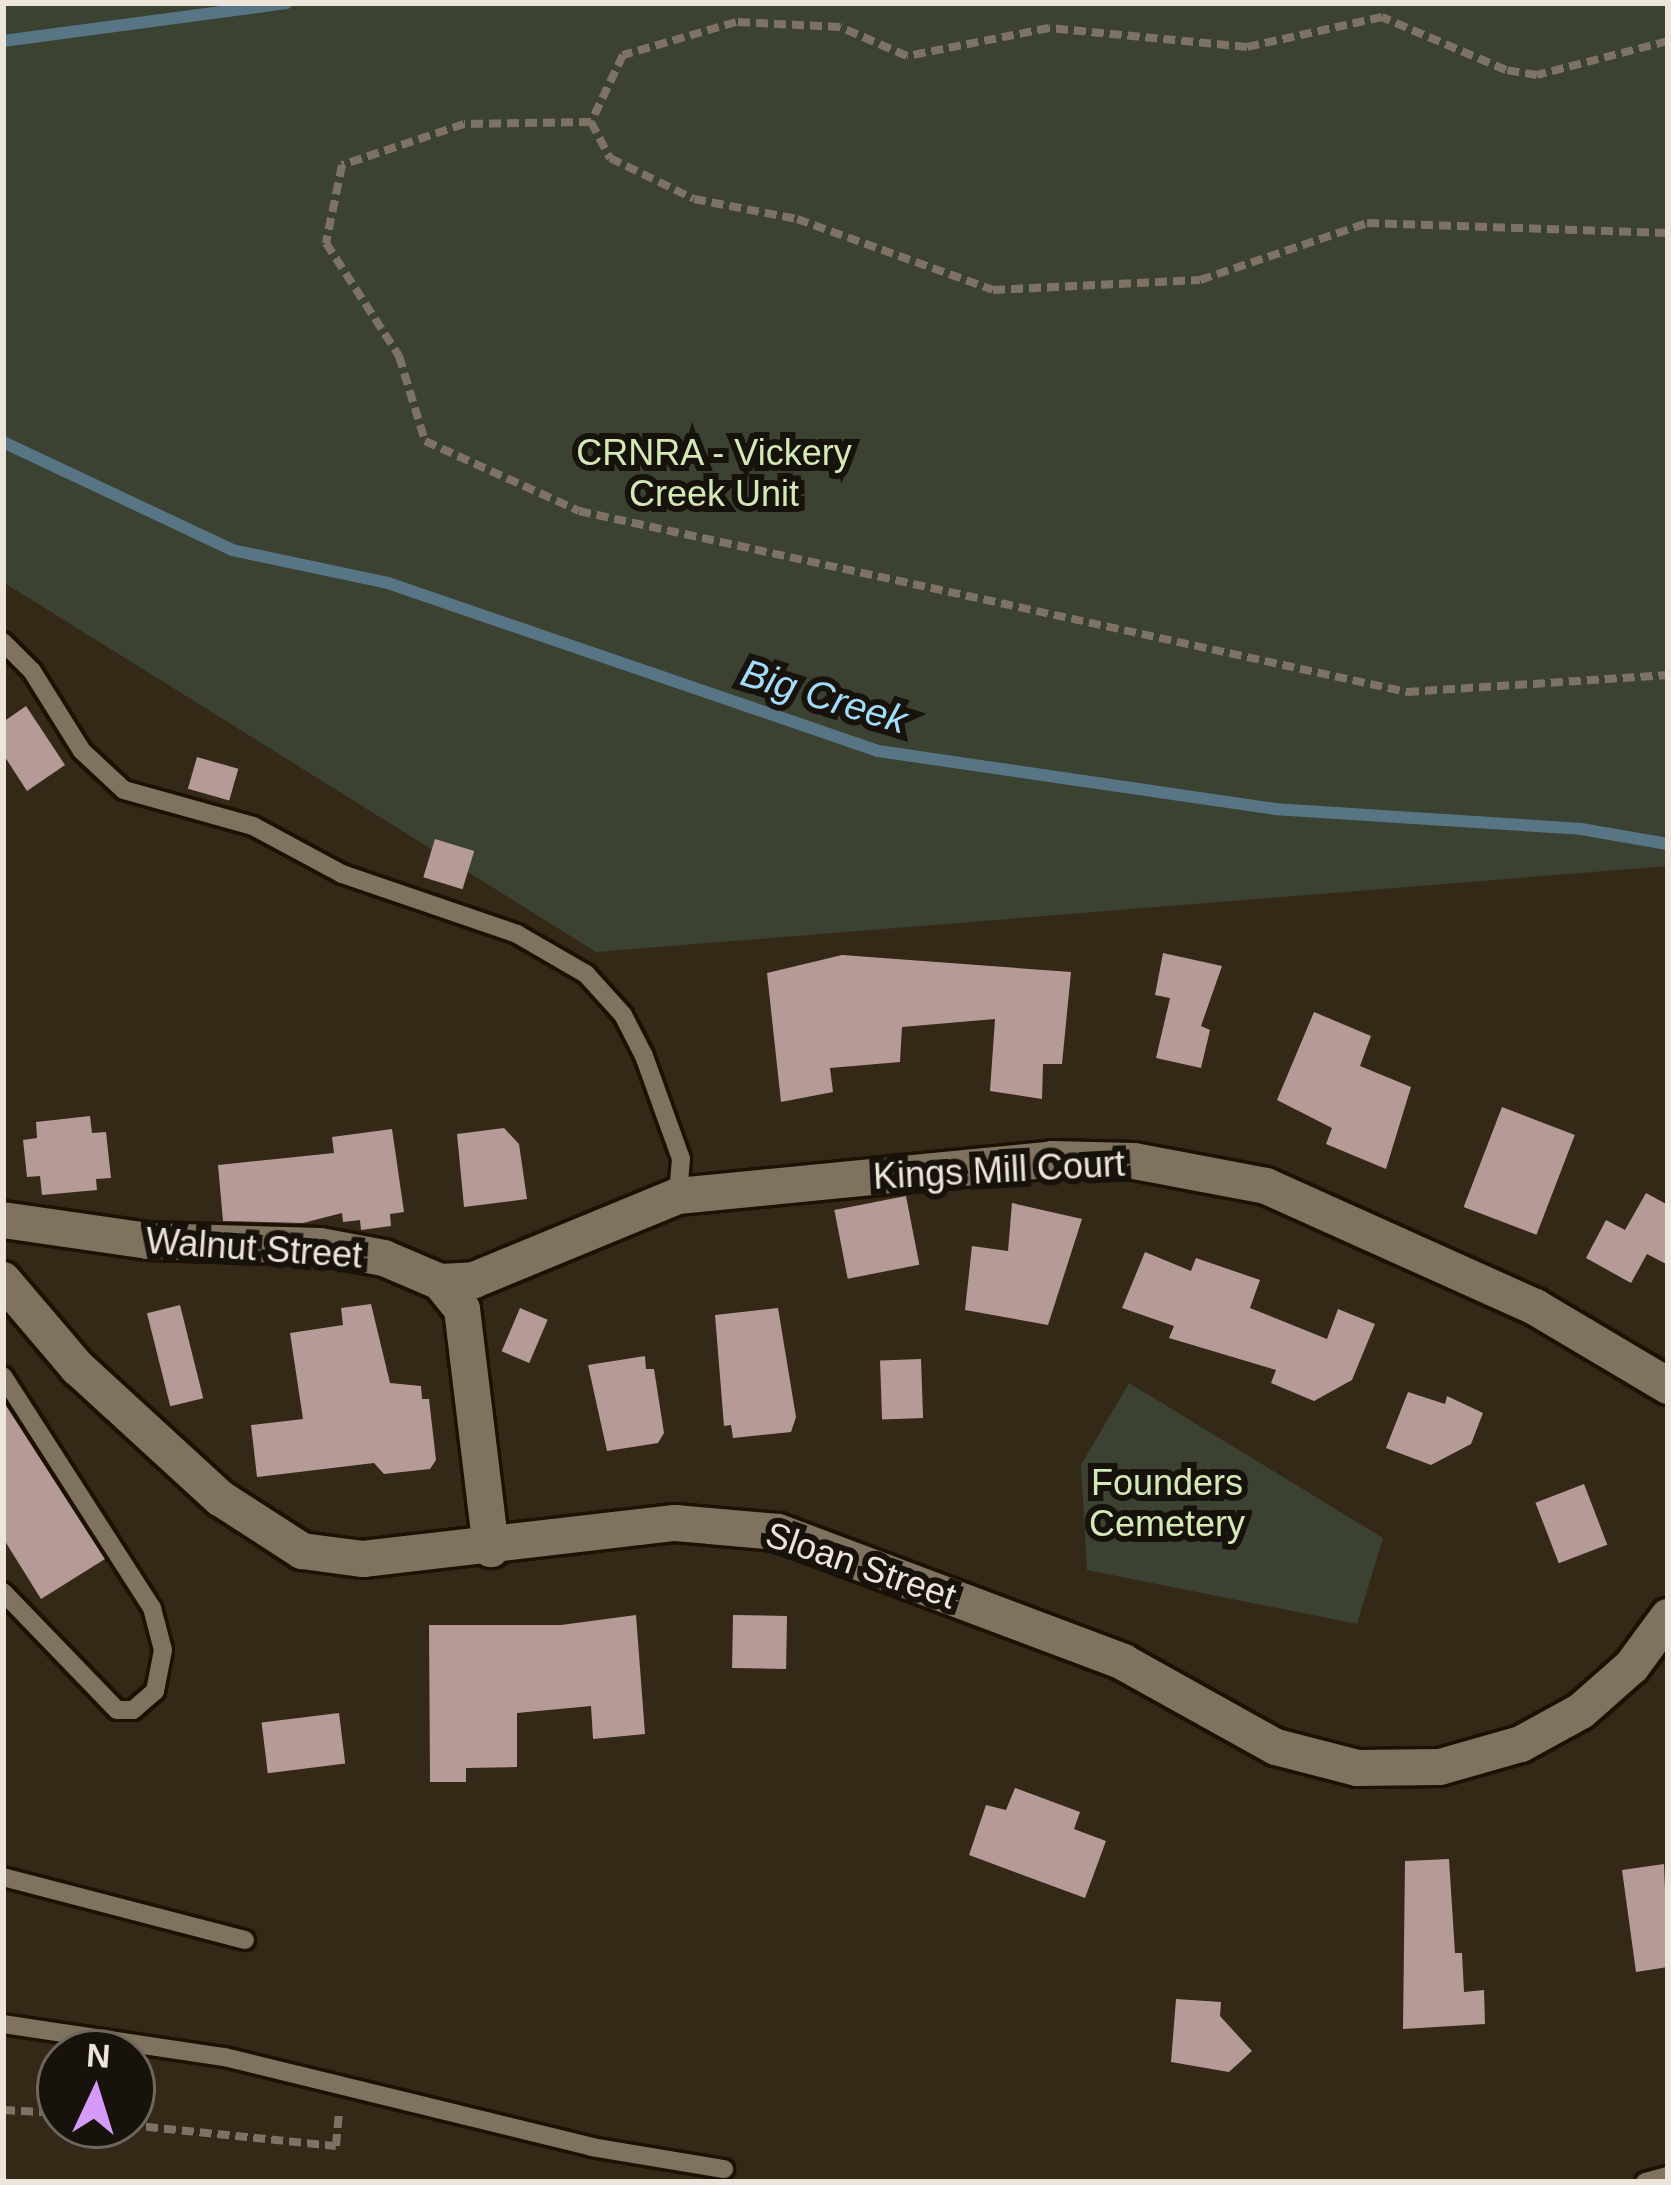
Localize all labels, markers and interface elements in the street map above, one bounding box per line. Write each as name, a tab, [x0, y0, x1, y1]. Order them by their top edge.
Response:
park label: CRNRA - Vickery Creek Unit	[575, 430, 853, 515]
water label: Big Creek	[735, 650, 913, 744]
street label: Kings Mill Court	[872, 1142, 1126, 1198]
street label: Walnut Street	[144, 1219, 364, 1277]
park label: Founders Cemetery	[1089, 1460, 1245, 1545]
street label: Sloan Street	[760, 1512, 962, 1618]
north arrow	[36, 2029, 156, 2149]
text: N	[85, 2036, 112, 2075]

